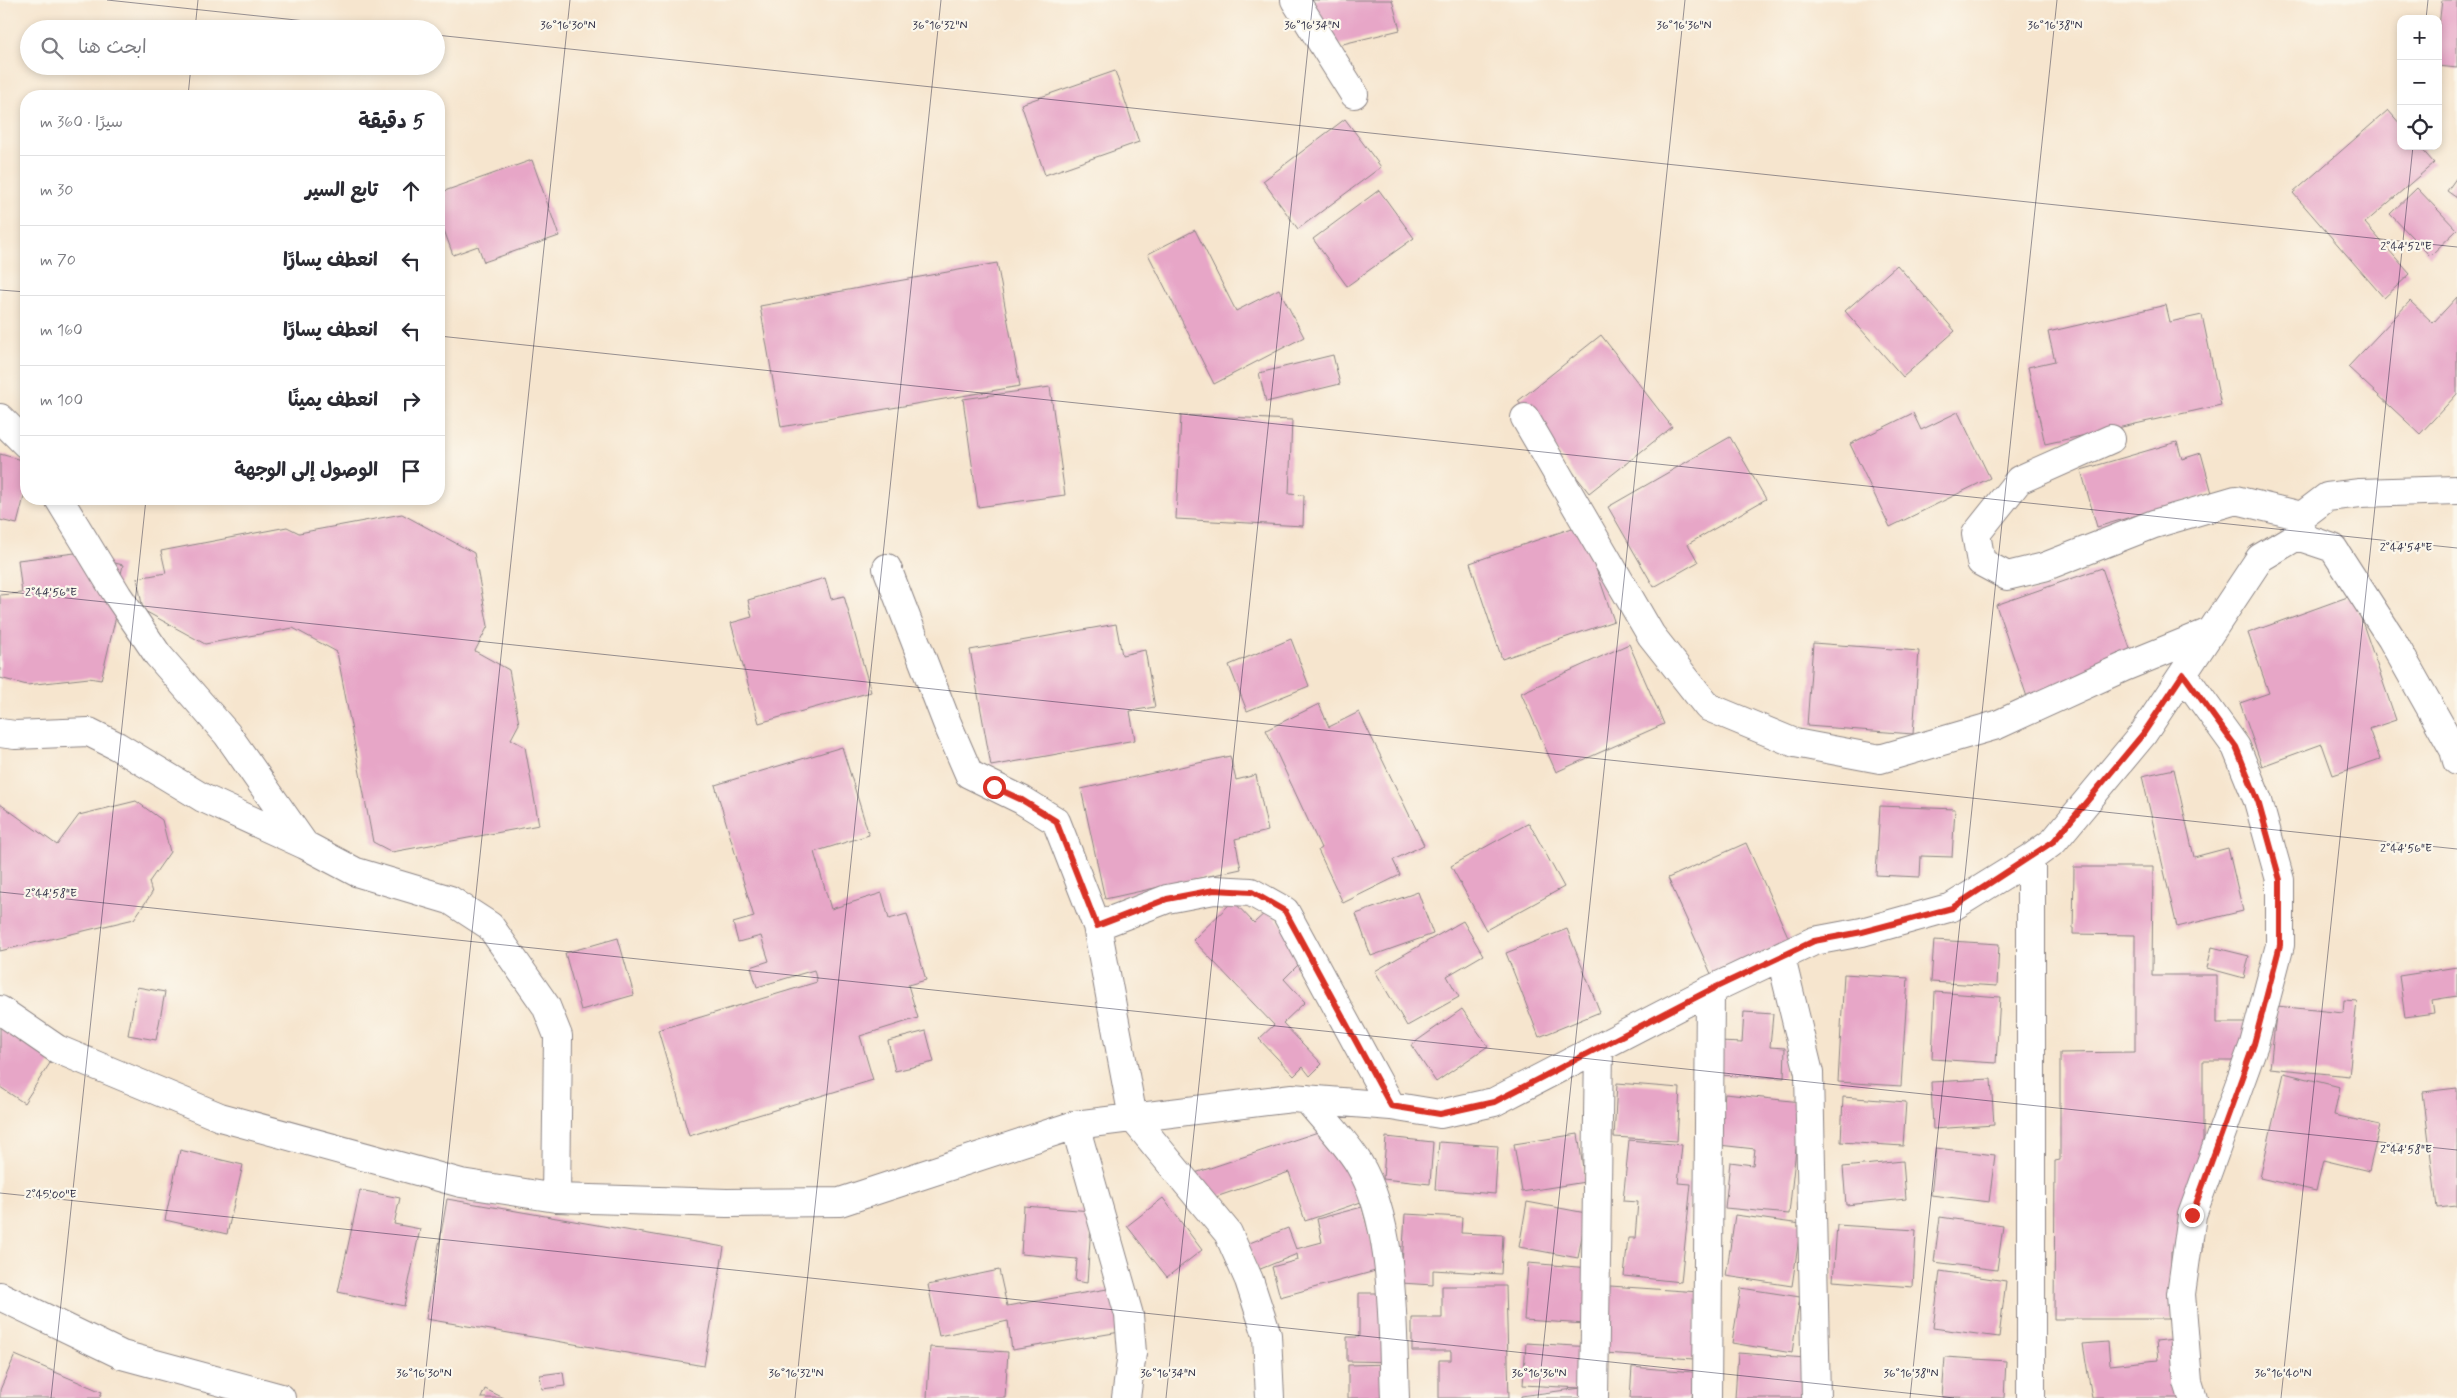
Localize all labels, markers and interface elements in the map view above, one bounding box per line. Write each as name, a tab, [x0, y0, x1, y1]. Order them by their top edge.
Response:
map controls	[2397, 15, 2442, 150]
button: +	[2397, 15, 2442, 60]
text: 36°16'30"N	[540, 18, 596, 34]
text: 36°16'32"N	[913, 18, 967, 34]
text: 36°16'34"N	[1284, 18, 1340, 34]
text: 36°16'36"N	[1656, 18, 1712, 34]
text: 36°16'38"N	[2027, 18, 2083, 34]
search box	[20, 20, 445, 75]
icon: search	[38, 34, 66, 62]
text: ابحث هنا	[78, 35, 147, 60]
button: −	[2397, 60, 2442, 105]
button: locate	[2397, 105, 2442, 150]
text: 5 دقيقة	[358, 108, 425, 136]
text: سيرًا · 360 m	[40, 112, 123, 133]
icon: ahead	[397, 177, 425, 205]
text: تابع السير	[305, 178, 378, 203]
text: 30 m	[40, 180, 73, 201]
text: 2°44'52"E	[2380, 239, 2432, 255]
icon: left	[397, 247, 425, 275]
text: انعطف يسارًا	[283, 248, 378, 273]
text: 70 m	[40, 250, 76, 271]
icon: left	[397, 317, 425, 345]
text: انعطف يسارًا	[283, 318, 378, 343]
text: 160 m	[40, 320, 83, 341]
icon: right	[397, 387, 425, 415]
text: انعطف يمينًا	[288, 388, 378, 413]
text: 100 m	[40, 390, 83, 411]
icon: arrive	[397, 457, 425, 485]
text: الوصول إلى الوجهة	[234, 458, 378, 483]
text: 2°44'54"E	[2380, 540, 2432, 556]
text: 2°44'56"E	[25, 585, 77, 601]
route start	[983, 776, 1006, 799]
text: 2°44'56"E	[2380, 841, 2432, 857]
text: 2°44'58"E	[25, 886, 77, 902]
text: 2°44'58"E	[2380, 1142, 2432, 1158]
text: 2°45'00"E	[26, 1187, 76, 1203]
route end	[2181, 1204, 2204, 1227]
text: 36°16'30"N	[396, 1366, 452, 1382]
text: 36°16'32"N	[769, 1366, 823, 1382]
text: 36°16'34"N	[1140, 1366, 1196, 1382]
text: 36°16'36"N	[1511, 1366, 1567, 1382]
text: 36°16'38"N	[1883, 1366, 1939, 1382]
text: 36°16'40"N	[2255, 1366, 2311, 1382]

